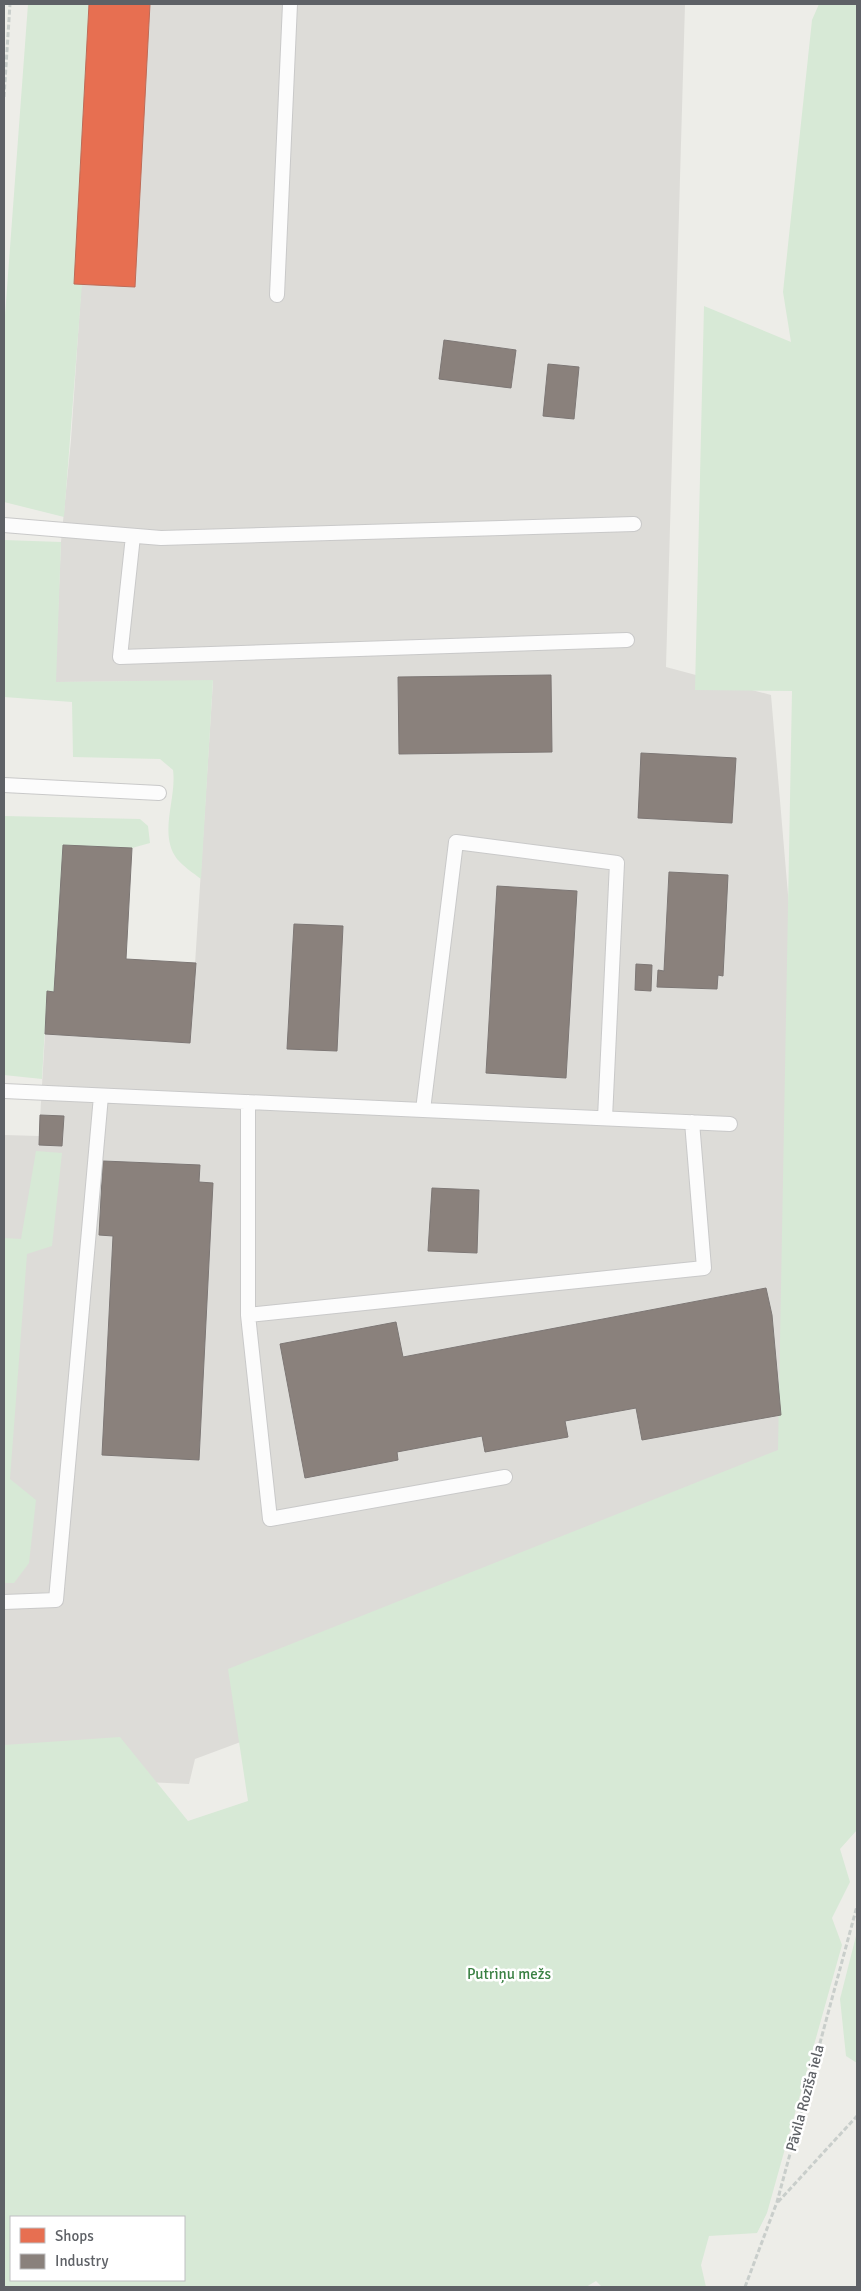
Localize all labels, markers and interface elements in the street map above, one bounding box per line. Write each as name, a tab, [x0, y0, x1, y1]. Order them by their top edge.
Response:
park label: Putriņu mežs	[467, 1965, 551, 1984]
street label: Pāvila Rozīša iela	[782, 2043, 828, 2153]
legend	[10, 2216, 185, 2281]
text: Shops	[55, 2227, 94, 2245]
text: Industry	[55, 2252, 108, 2270]

